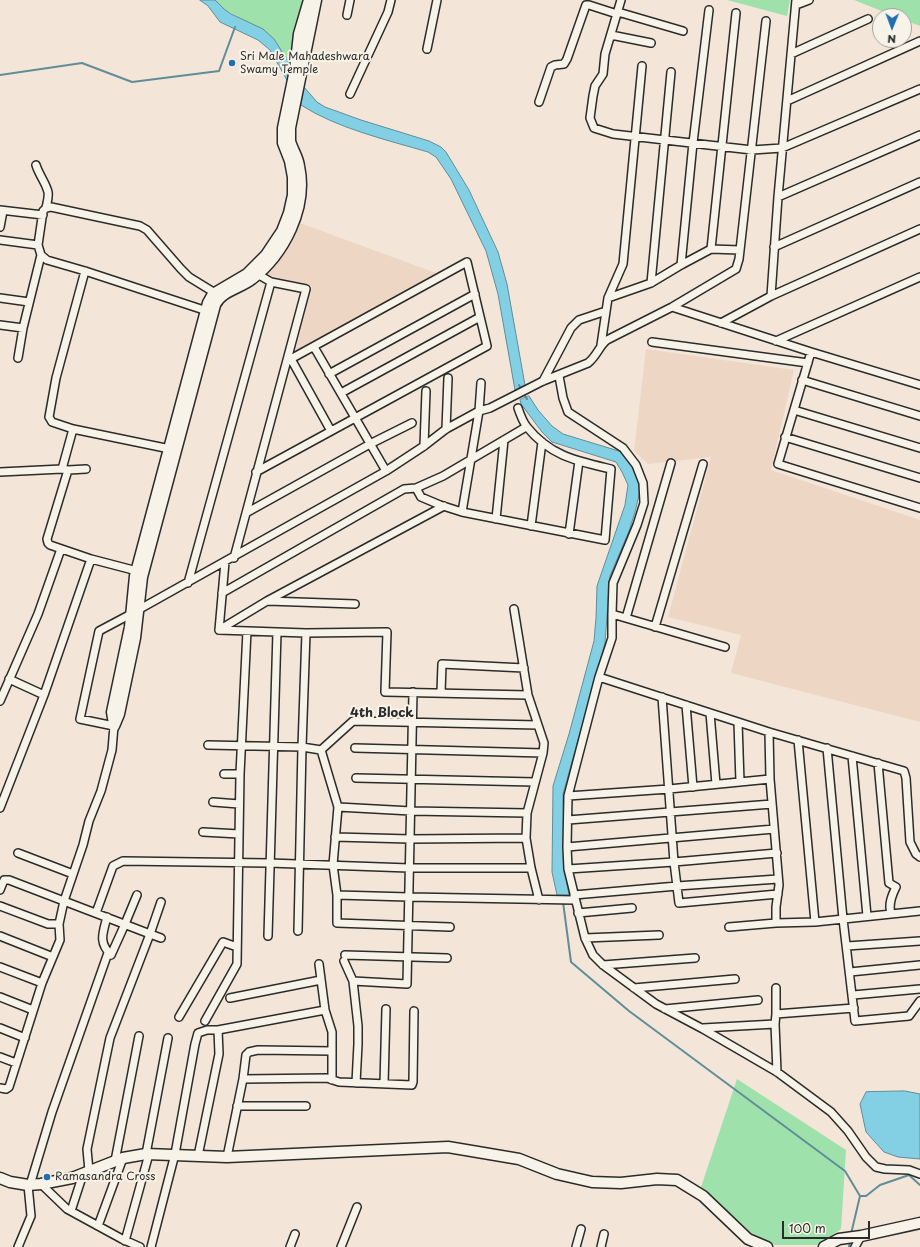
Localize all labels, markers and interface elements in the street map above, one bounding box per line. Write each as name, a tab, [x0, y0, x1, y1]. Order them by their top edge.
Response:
north arrow	[872, 8, 912, 48]
text: N	[887, 31, 896, 48]
place label: Sri Male Mahadeshwara Swamy Temple	[240, 50, 370, 76]
marker: Sri Male Mahadeshwara Swamy Temple	[227, 58, 237, 68]
district label: 4th Block	[350, 705, 414, 721]
place label: Ramasandra Cross	[55, 1170, 155, 1184]
marker: Ramasandra Cross	[42, 1172, 52, 1182]
scale bar	[784, 1213, 872, 1239]
text: 100 m	[789, 1219, 826, 1237]

